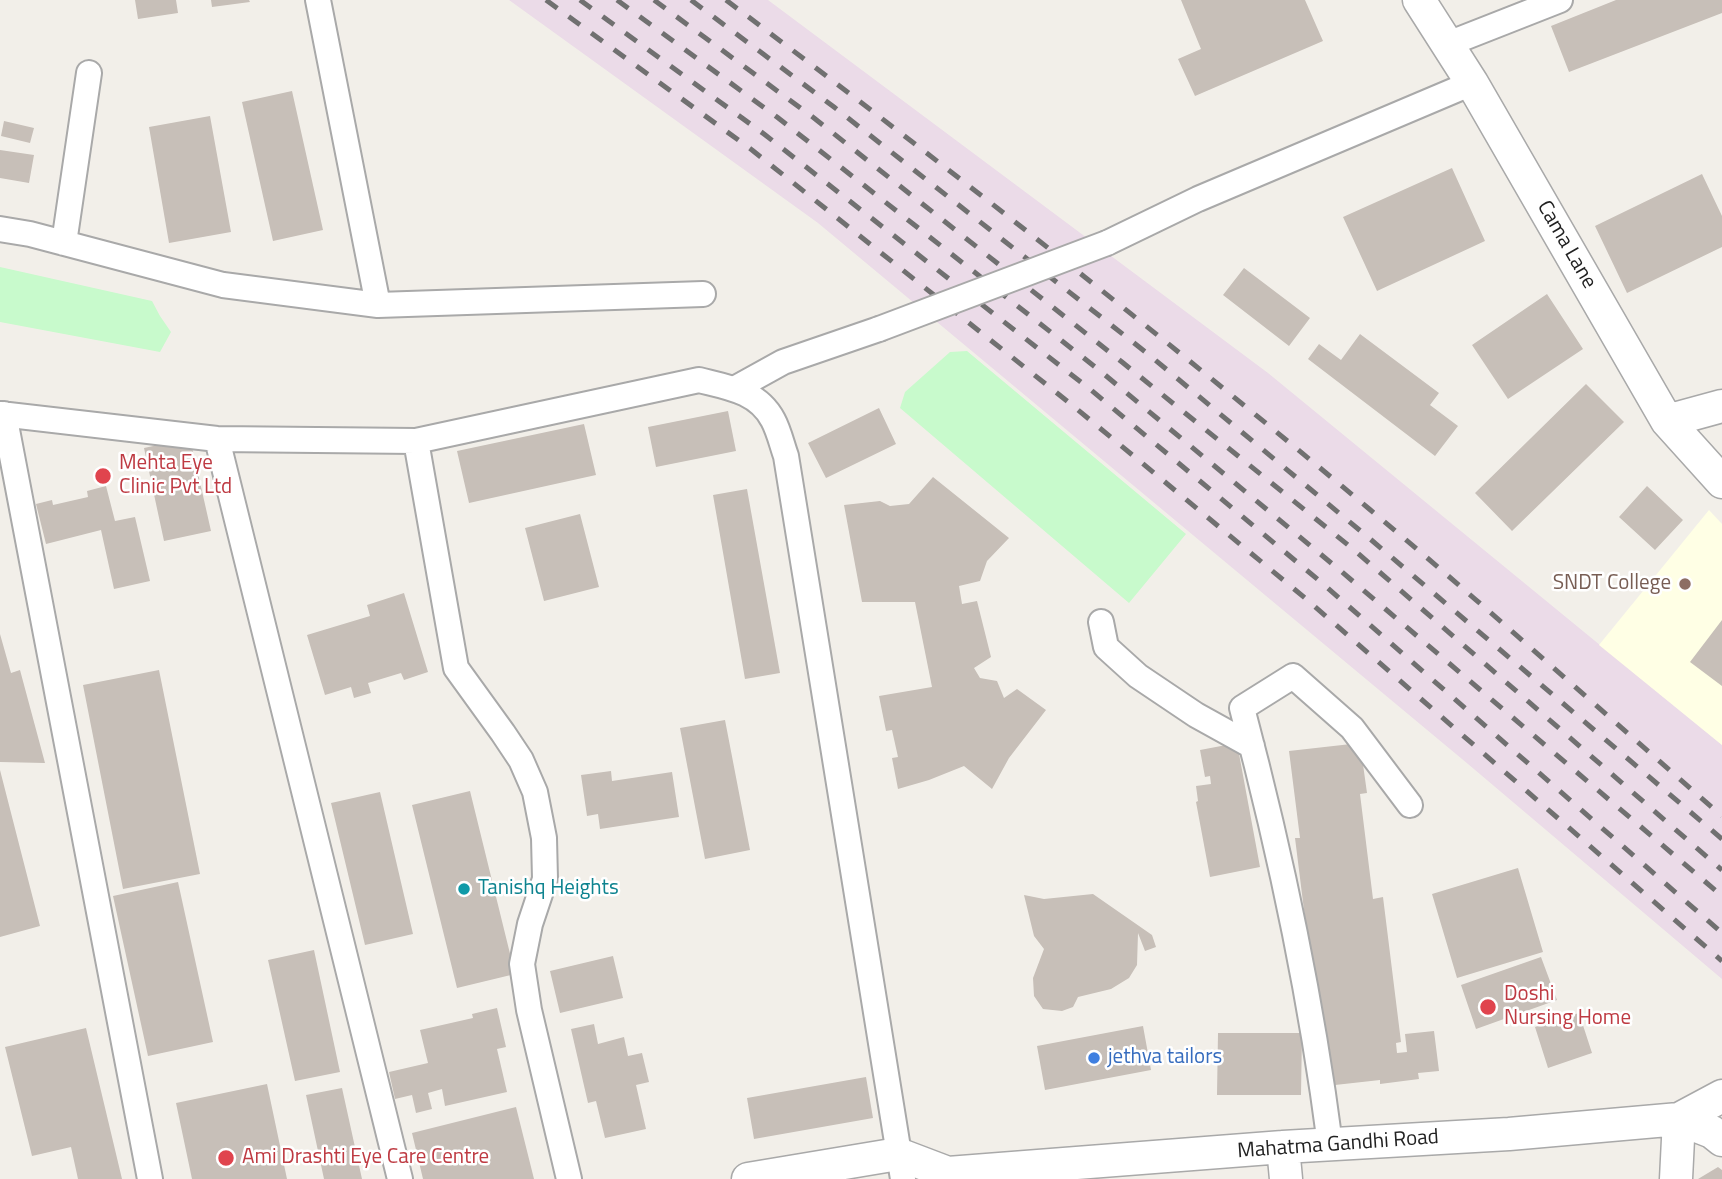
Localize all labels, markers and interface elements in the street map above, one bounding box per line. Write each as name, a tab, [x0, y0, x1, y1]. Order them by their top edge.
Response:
street label: Cama Lane	[1531, 197, 1601, 293]
place label: Mehta Eye Clinic Pvt Ltd	[119, 451, 232, 501]
marker: Mehta Eye Clinic Pvt Ltd	[93, 466, 113, 486]
place label: SNDT College	[1553, 571, 1671, 597]
marker: SNDT College	[1677, 576, 1693, 592]
place label: Tanishq Heights	[478, 876, 619, 902]
marker: Tanishq Heights	[456, 881, 472, 897]
place label: Doshi Nursing Home	[1504, 982, 1631, 1032]
marker: Doshi Nursing Home	[1478, 997, 1498, 1017]
place label: jethva tailors	[1108, 1045, 1222, 1071]
marker: jethva tailors	[1086, 1050, 1102, 1066]
street label: Mahatma Gandhi Road	[1236, 1125, 1440, 1165]
place label: Ami Drashti Eye Care Centre	[242, 1145, 489, 1171]
marker: Ami Drashti Eye Care Centre	[216, 1148, 236, 1168]

